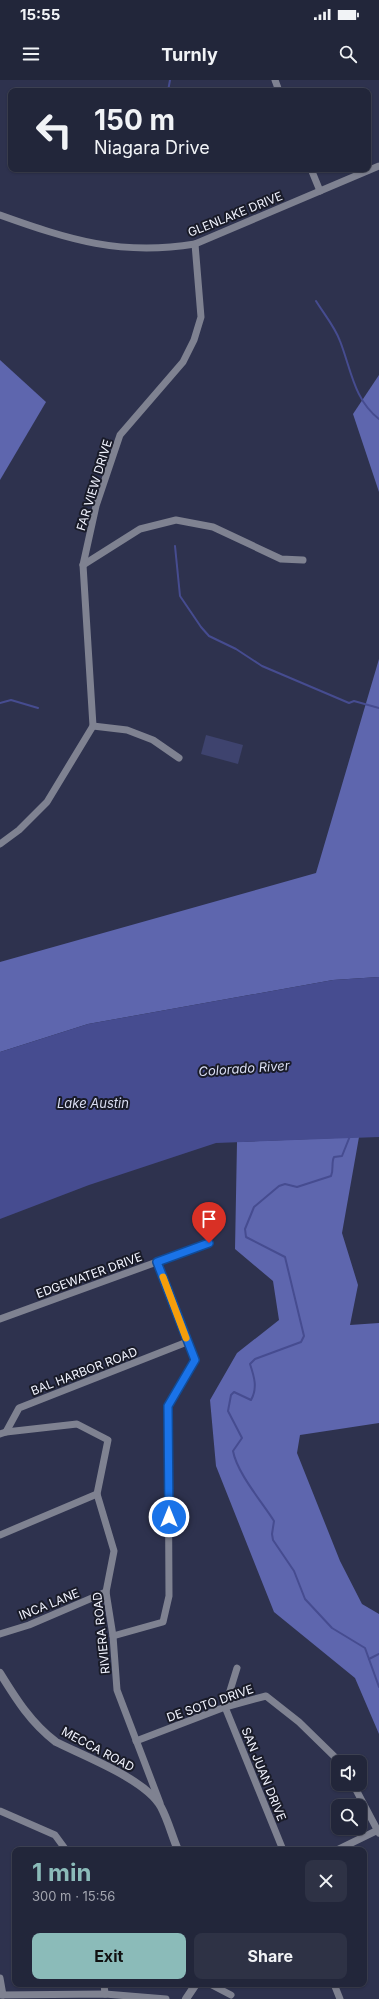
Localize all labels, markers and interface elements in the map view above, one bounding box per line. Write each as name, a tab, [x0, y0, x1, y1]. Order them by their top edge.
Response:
text: 15:55	[20, 5, 60, 24]
icon: menu	[20, 43, 42, 65]
icon: search	[337, 43, 359, 65]
text: Turnly	[161, 44, 218, 65]
text: 150 m	[94, 103, 175, 137]
icon: left	[28, 104, 80, 156]
text: Niagara Drive	[94, 137, 210, 158]
street label: GLENLAKE DRIVE	[185, 188, 285, 240]
street label: FAR VIEW DRIVE	[73, 438, 115, 532]
water label: Colorado River	[198, 1057, 291, 1079]
water label: Lake Austin	[57, 1095, 129, 1111]
pin	[192, 1202, 226, 1243]
icon: arrive	[198, 1208, 220, 1230]
street label: EDGEWATER DRIVE	[34, 1249, 144, 1301]
street label: BAL HARBOR ROAD	[29, 1344, 139, 1398]
position arrow	[148, 1496, 190, 1538]
street label: INCA LANE	[17, 1585, 81, 1623]
street label: RIVIERA ROAD	[89, 1591, 113, 1675]
street label: DE SOTO DRIVE	[165, 1681, 255, 1725]
street label: MECCA ROAD	[59, 1723, 137, 1775]
street label: SAN JUAN DRIVE	[238, 1725, 290, 1823]
map controls	[331, 1755, 367, 1835]
button: sound	[331, 1755, 367, 1791]
button: search	[331, 1799, 367, 1835]
text: 1 min	[32, 1858, 91, 1887]
button: close	[305, 1860, 347, 1902]
text: 300 m · 15:56	[32, 1888, 115, 1904]
button: Exit	[32, 1933, 186, 1979]
button: Share	[194, 1933, 347, 1979]

